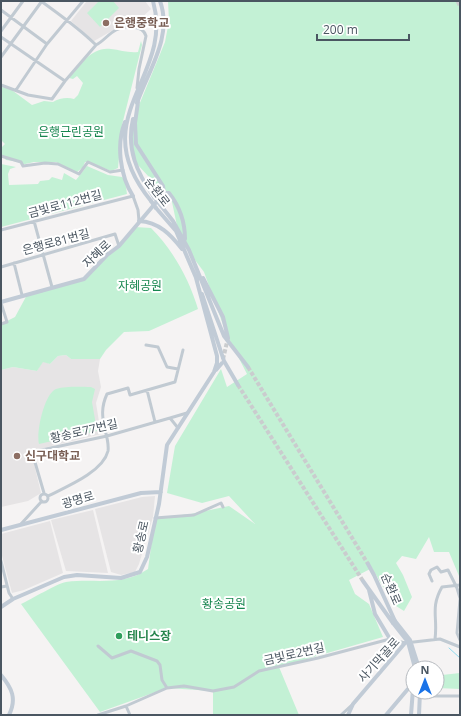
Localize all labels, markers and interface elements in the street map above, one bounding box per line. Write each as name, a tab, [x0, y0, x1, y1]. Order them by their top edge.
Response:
place label: 은행중학교	[114, 14, 169, 31]
scale bar	[317, 16, 409, 42]
marker: 은행중학교	[101, 18, 111, 28]
text: 200 m	[323, 21, 358, 38]
park label: 은행근린공원	[38, 123, 104, 140]
street label: 순환로	[140, 173, 174, 210]
street label: 금빛로112번길	[26, 185, 104, 222]
street label: 은행로81번길	[20, 224, 91, 259]
street label: 자혜로	[79, 236, 114, 271]
park label: 자혜공원	[118, 277, 162, 294]
street label: 황송로77번길	[48, 414, 119, 447]
place label: 신구대학교	[25, 447, 80, 464]
marker: 신구대학교	[12, 451, 22, 461]
street label: 광명로	[60, 487, 96, 512]
street label: 황송로	[129, 519, 153, 555]
street label: 순환로	[377, 570, 406, 607]
park label: 황송공원	[202, 595, 246, 612]
place label: 테니스장	[127, 627, 171, 644]
marker: 테니스장	[114, 631, 124, 641]
street label: 사기막골로	[354, 633, 403, 686]
street label: 금빛로2번길	[262, 638, 326, 669]
north arrow	[405, 660, 445, 700]
text: N	[421, 662, 429, 677]

